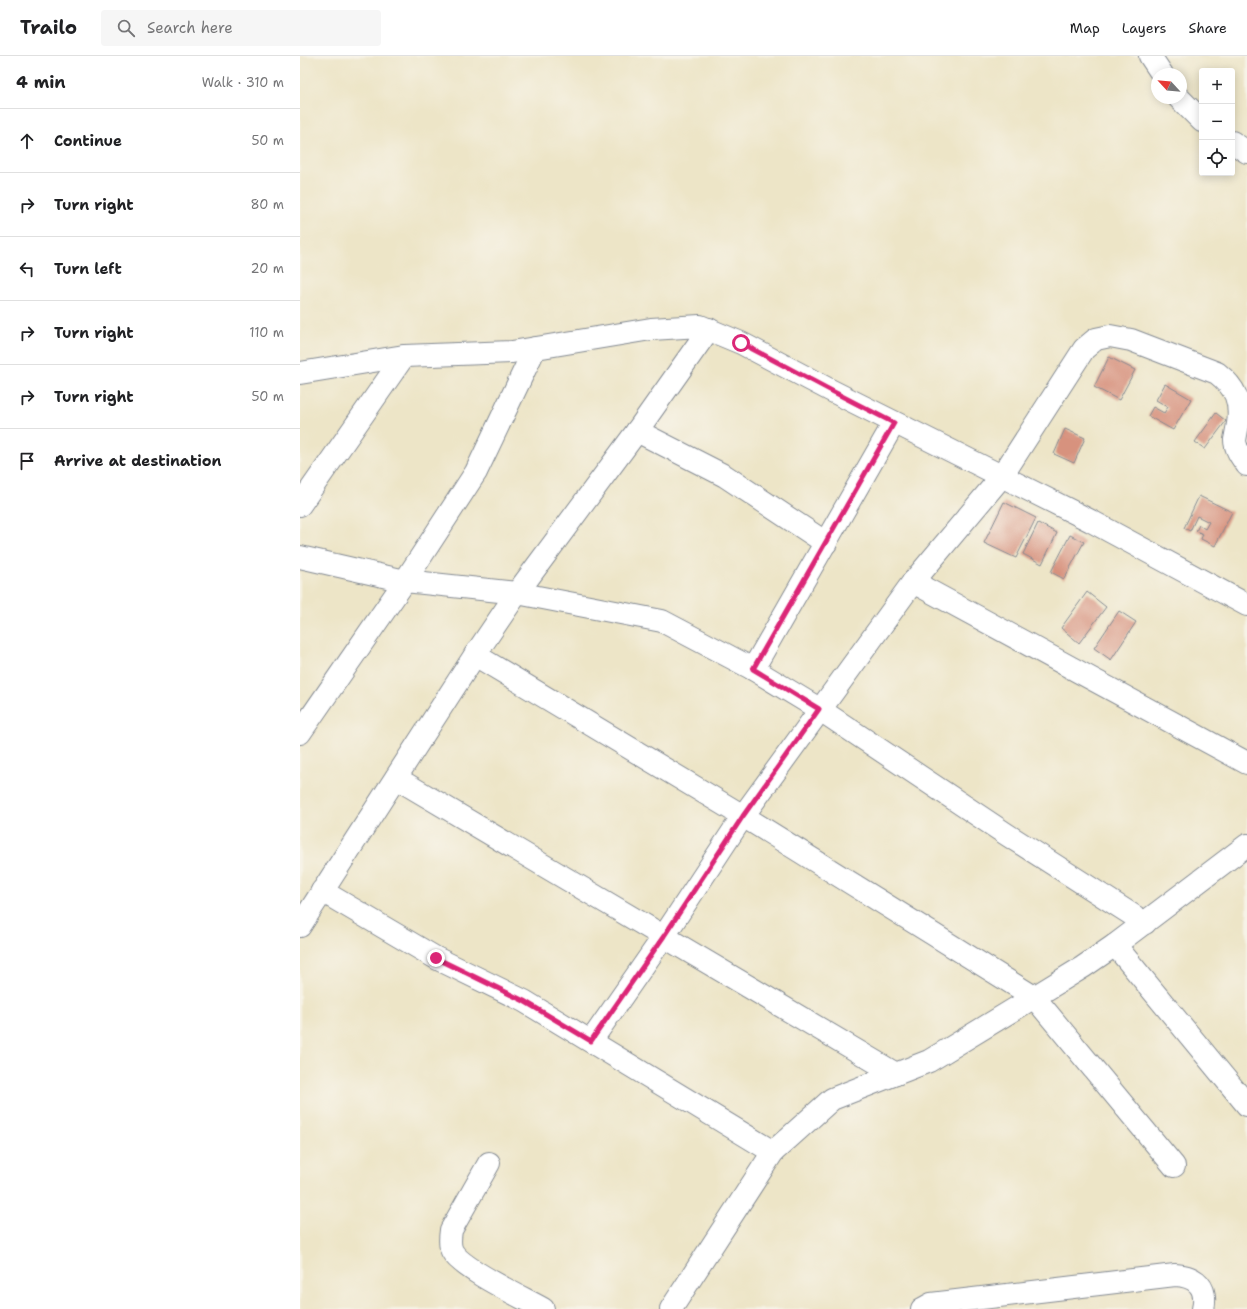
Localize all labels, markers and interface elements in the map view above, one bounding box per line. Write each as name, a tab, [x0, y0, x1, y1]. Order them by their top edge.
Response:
search box	[101, 10, 381, 46]
text: Trailo	[20, 15, 77, 40]
icon: search	[115, 17, 137, 39]
text: Search here	[147, 18, 233, 38]
text: Map	[1070, 19, 1100, 37]
text: Layers	[1122, 19, 1166, 37]
text: Share	[1188, 19, 1227, 37]
north arrow	[1151, 68, 1187, 104]
map controls	[1199, 68, 1235, 176]
button: +	[1199, 68, 1235, 104]
text: 4 min	[16, 71, 66, 93]
text: Walk · 310 m	[202, 74, 284, 91]
button: −	[1199, 104, 1235, 140]
icon: ahead	[16, 130, 38, 152]
text: Continue	[54, 131, 122, 151]
text: 50 m	[251, 132, 284, 149]
button: locate	[1199, 140, 1235, 176]
icon: right	[16, 194, 38, 216]
text: Turn right	[54, 195, 134, 215]
text: 80 m	[250, 196, 284, 213]
icon: left	[16, 258, 38, 280]
text: Turn left	[54, 259, 122, 279]
text: 20 m	[251, 260, 284, 277]
icon: right	[16, 322, 38, 344]
text: Turn right	[54, 323, 134, 343]
text: 110 m	[249, 324, 284, 341]
route start	[732, 334, 750, 352]
icon: right	[16, 386, 38, 408]
text: Turn right	[54, 387, 134, 407]
text: 50 m	[251, 388, 284, 405]
icon: arrive	[16, 450, 38, 472]
text: Arrive at destination	[54, 451, 222, 471]
route end	[427, 949, 445, 967]

